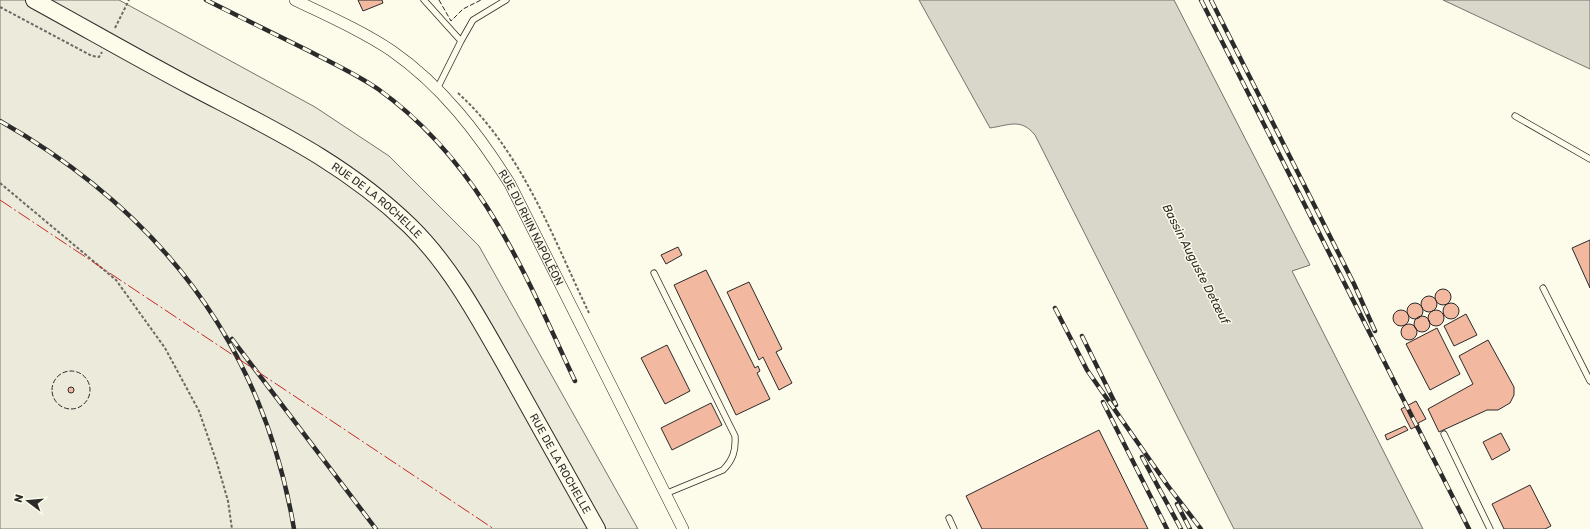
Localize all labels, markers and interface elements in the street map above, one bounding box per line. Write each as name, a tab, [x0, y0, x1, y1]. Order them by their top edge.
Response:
street label: RUE DE LA ROCHELLE	[329, 159, 425, 241]
street label: RUE DU RHIN NAPOLÉON	[496, 167, 566, 287]
water label: Bassin Auguste Detœuf	[1160, 202, 1233, 328]
street label: RUE DE LA ROCHELLE	[527, 411, 594, 516]
north arrow	[8, 481, 48, 521]
text: N	[12, 493, 26, 504]

